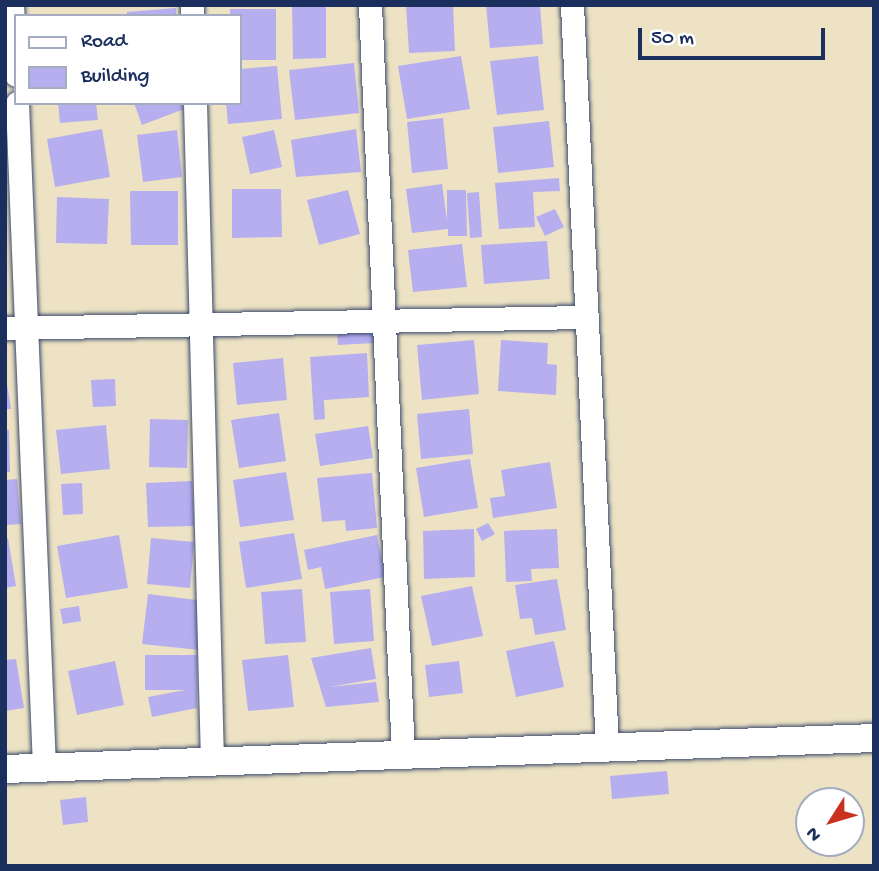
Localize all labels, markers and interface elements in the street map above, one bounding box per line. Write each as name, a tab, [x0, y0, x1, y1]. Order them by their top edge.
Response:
legend	[14, 14, 242, 105]
scale bar	[641, 14, 828, 58]
text: 50 m	[651, 27, 694, 52]
text: Road	[81, 30, 127, 55]
text: Building	[81, 65, 150, 90]
north arrow	[795, 787, 865, 857]
text: N	[802, 822, 827, 846]

